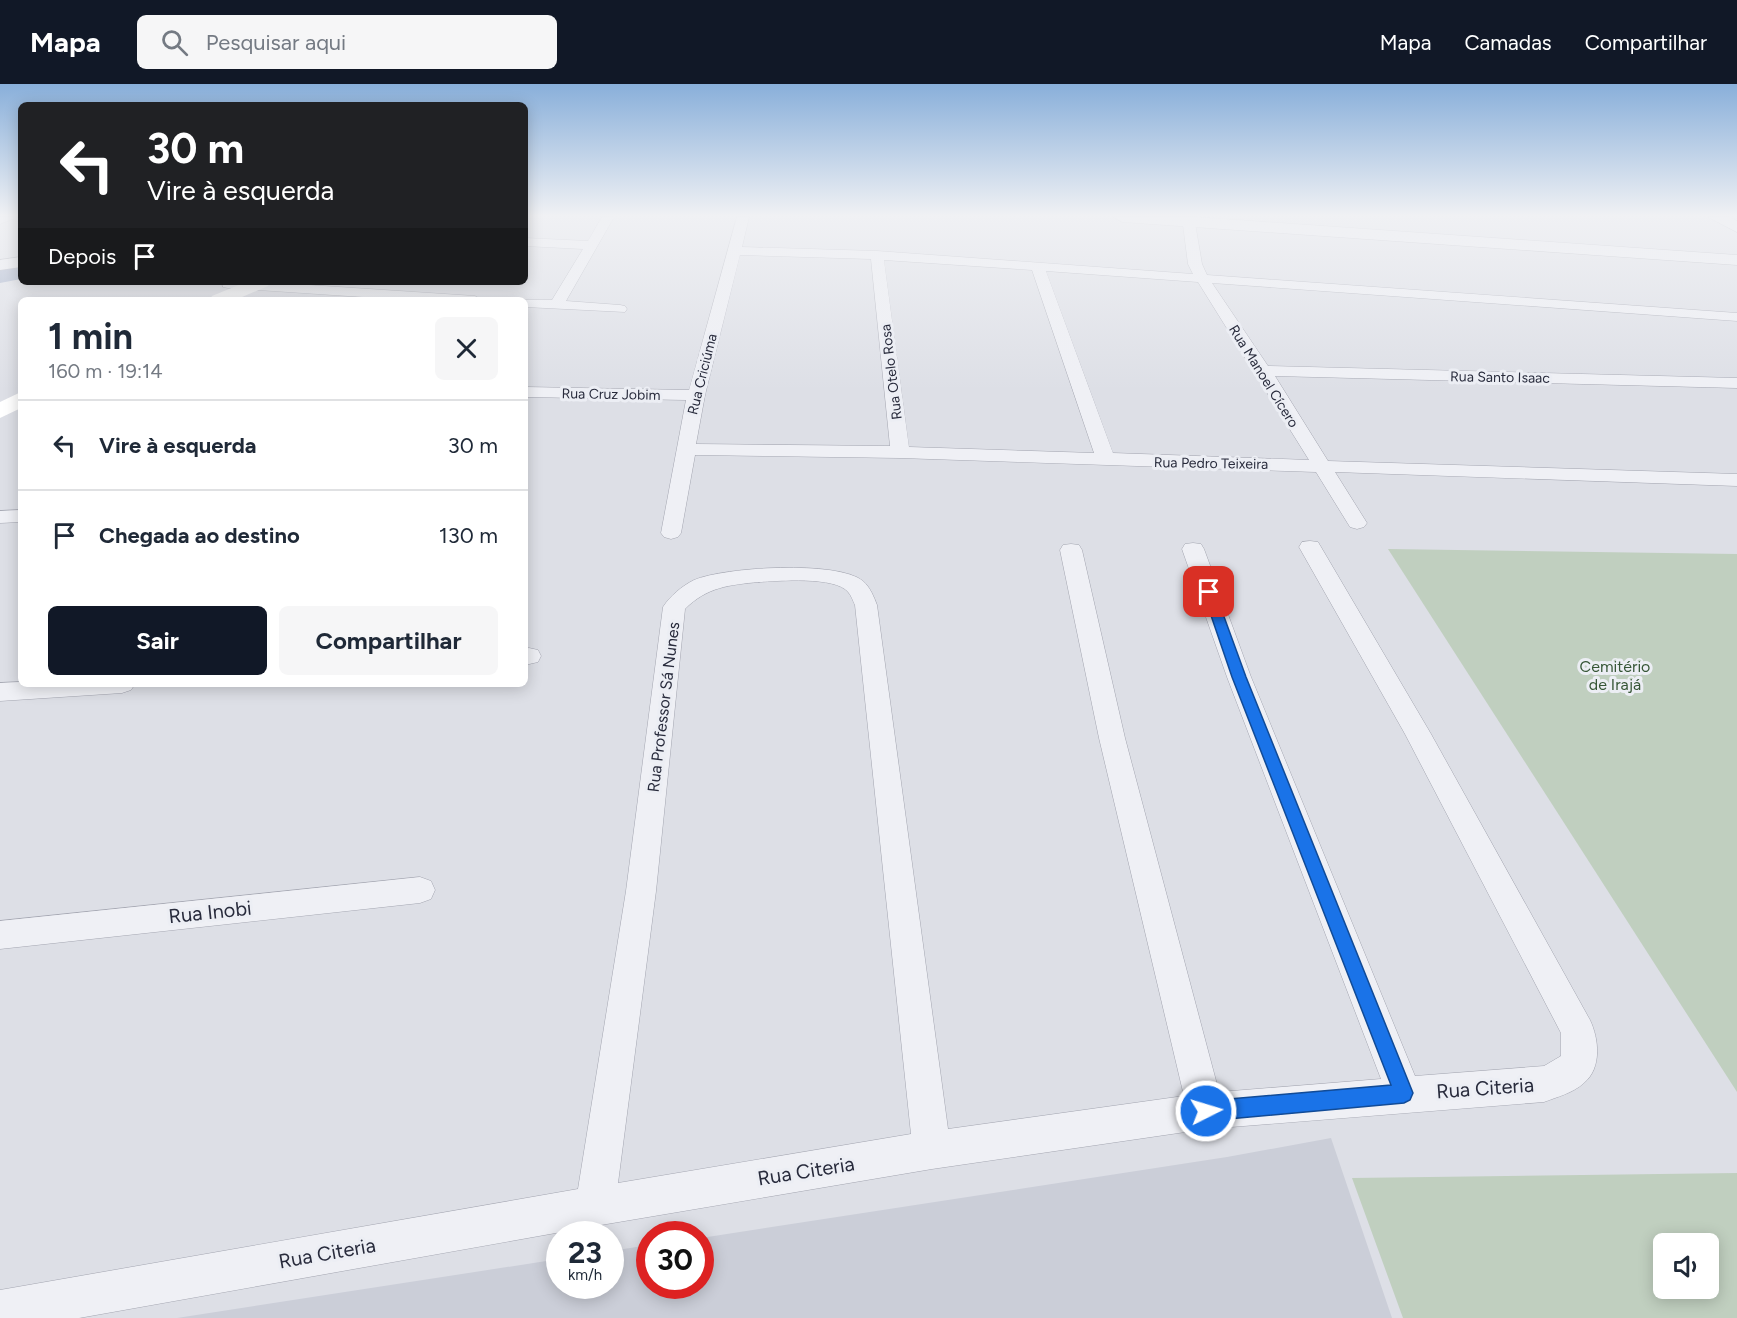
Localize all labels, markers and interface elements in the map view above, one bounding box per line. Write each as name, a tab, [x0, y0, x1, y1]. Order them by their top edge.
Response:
search box	[137, 15, 557, 69]
text: Mapa	[30, 25, 101, 59]
icon: search	[158, 26, 191, 59]
text: Pesquisar aqui	[206, 29, 346, 56]
text: Mapa	[1380, 30, 1431, 55]
text: Camadas	[1464, 30, 1552, 55]
text: Compartilhar	[1585, 30, 1707, 55]
text: 30 m	[147, 123, 244, 174]
icon: left	[48, 126, 126, 204]
text: Vire à esquerda	[147, 174, 334, 207]
icon: arrive	[128, 240, 161, 273]
text: Depois	[48, 243, 116, 270]
text: 1 min	[48, 315, 133, 358]
button: close	[435, 317, 498, 380]
street label: Rua Manoel Cícero	[1225, 322, 1302, 431]
street label: Rua Otelo Rosa	[877, 323, 906, 421]
street label: Rua Criciúma	[684, 332, 721, 416]
text: 160 m · 19:14	[48, 359, 163, 383]
street label: Rua Santo Isaac	[1450, 368, 1550, 387]
street label: Rua Cruz Jobim	[561, 385, 661, 404]
icon: left	[48, 429, 81, 462]
text: Vire à esquerda	[99, 432, 257, 459]
text: 30 m	[448, 432, 498, 459]
street label: Rua Pedro Teixeira	[1154, 454, 1268, 473]
icon: arrive	[48, 519, 81, 552]
text: Chegada ao destino	[99, 522, 300, 549]
text: 130 m	[439, 522, 498, 549]
pin	[1183, 566, 1234, 617]
icon: arrive	[1192, 575, 1225, 608]
button: Sair	[48, 606, 267, 675]
button: Compartilhar	[279, 606, 498, 675]
street label: Rua Professor Sá Nunes	[644, 621, 683, 793]
park label: Cemitério de Irajá	[1580, 657, 1650, 694]
street label: Rua Inobi	[167, 896, 253, 928]
street label: Rua Citeria	[1435, 1073, 1535, 1103]
position arrow	[1174, 1079, 1238, 1143]
street label: Rua Citeria	[756, 1151, 856, 1191]
speed limit sign: 30	[636, 1221, 714, 1299]
street label: Rua Citeria	[277, 1233, 377, 1273]
map controls	[1653, 1233, 1719, 1299]
button: sound	[1653, 1233, 1719, 1299]
text: 23	[568, 1234, 602, 1271]
text: km/h	[568, 1266, 602, 1284]

